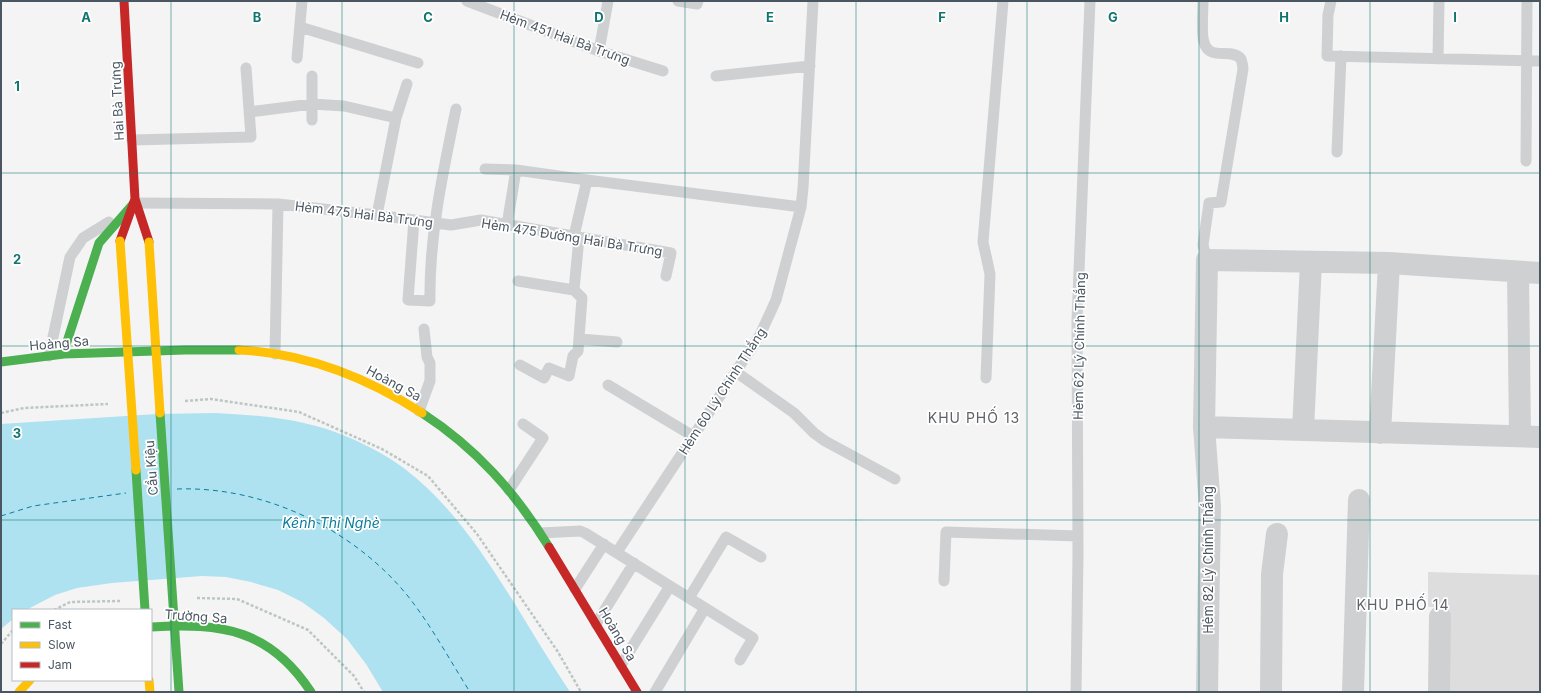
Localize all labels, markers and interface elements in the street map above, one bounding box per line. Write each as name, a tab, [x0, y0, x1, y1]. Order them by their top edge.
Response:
street label: Hẻm 451 Hai Bà Trưng	[498, 6, 632, 68]
text: A	[81, 9, 91, 25]
text: B	[253, 9, 262, 25]
text: C	[423, 9, 433, 25]
text: D	[594, 9, 604, 25]
text: E	[766, 9, 774, 25]
text: F	[938, 9, 946, 25]
text: G	[1108, 9, 1118, 25]
text: H	[1279, 9, 1289, 25]
text: I	[1453, 9, 1457, 25]
street label: Hai Bà Trưng	[107, 61, 127, 141]
text: 1	[14, 78, 20, 94]
street label: Hẻm 475 Hai Bà Trưng	[294, 198, 434, 230]
street label: Hẻm 475 Đường Hai Bà Trưng	[480, 215, 664, 259]
text: 2	[13, 251, 21, 267]
street label: Hẻm 62 Lý Chính Thắng	[1070, 272, 1088, 420]
street label: Hẻm 60 Lý Chính Thắng	[675, 325, 769, 457]
street label: Hoàng Sa	[28, 332, 90, 354]
street label: Hoàng Sa	[364, 362, 424, 404]
district label: KHU PHỐ 13	[928, 406, 1020, 426]
text: 3	[13, 425, 21, 441]
street label: Cầu Kiệu	[141, 440, 161, 496]
street label: Hẻm 82 Lý Chính Thắng	[1200, 486, 1216, 634]
water label: Kênh Thị Nghè	[282, 514, 380, 531]
district label: KHU PHỐ 14	[1357, 593, 1449, 613]
street label: Hoàng Sa	[596, 604, 640, 664]
street label: Trường Sa	[164, 606, 228, 626]
legend	[12, 609, 152, 681]
text: Fast	[48, 617, 72, 632]
text: Slow	[48, 637, 76, 652]
text: Jam	[48, 657, 72, 672]

